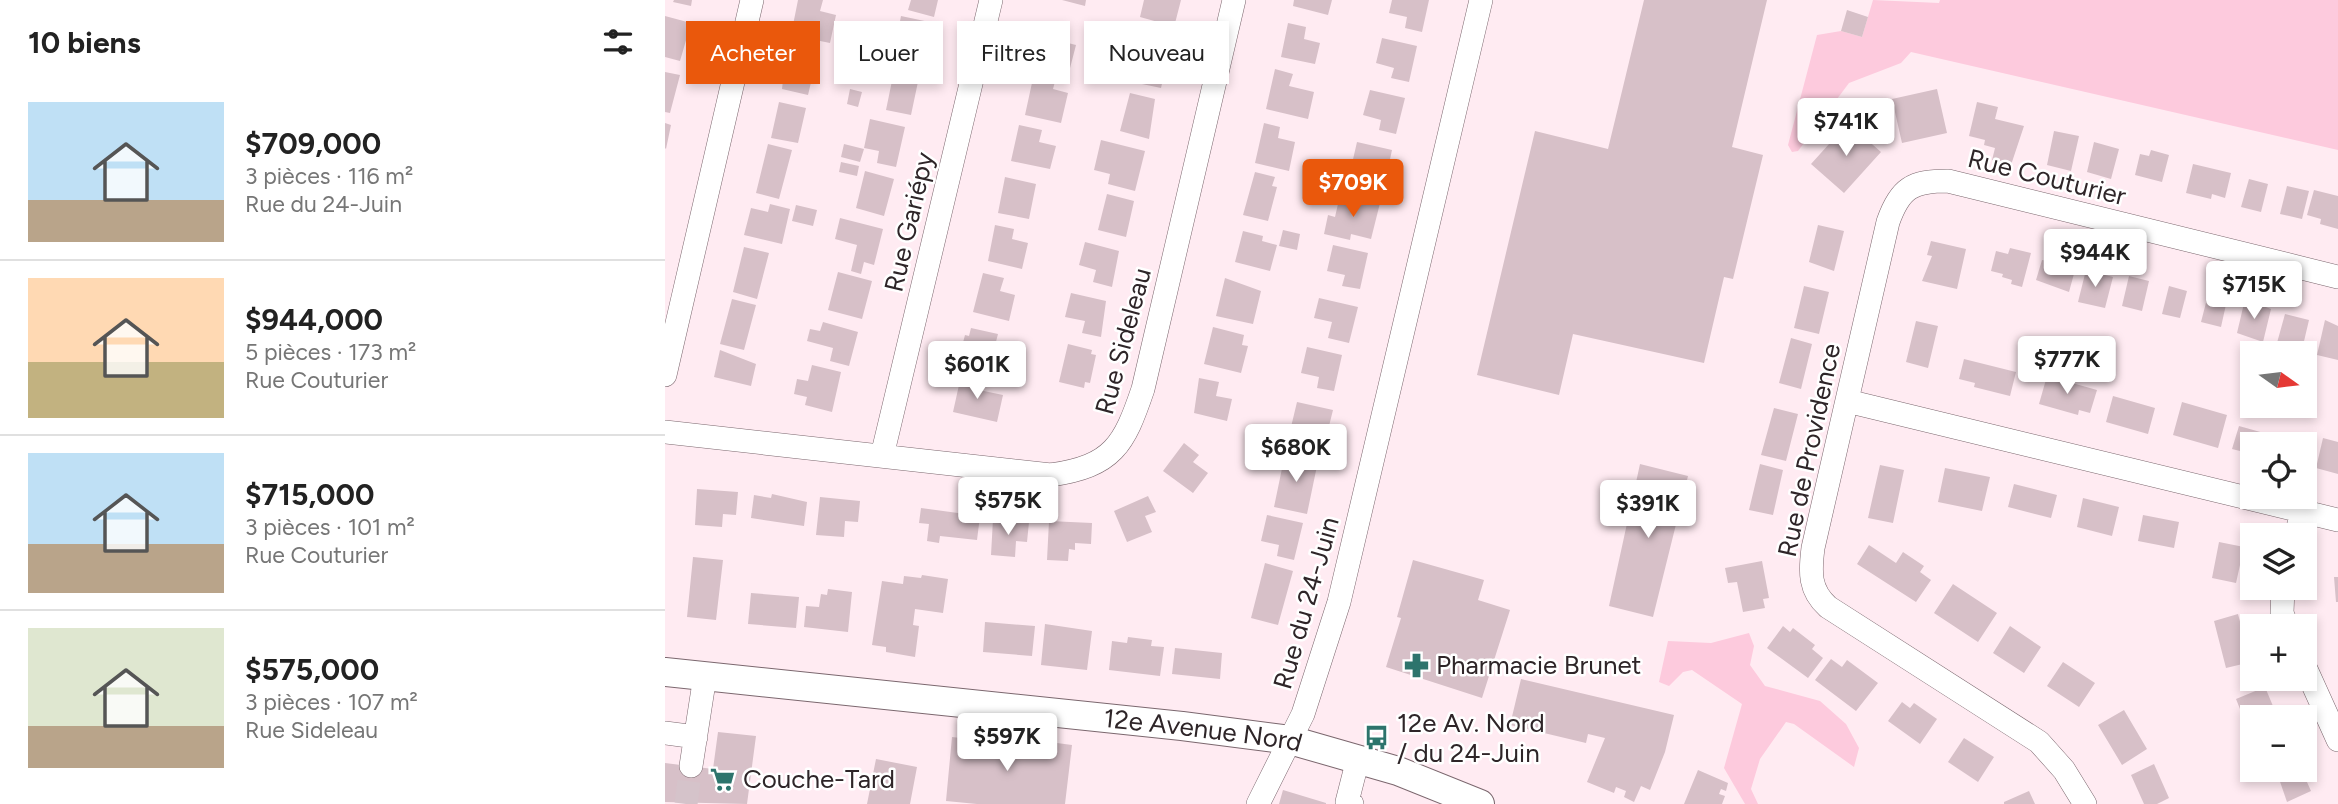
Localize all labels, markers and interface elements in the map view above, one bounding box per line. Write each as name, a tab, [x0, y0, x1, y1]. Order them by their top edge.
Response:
chip: Acheter	[686, 21, 820, 84]
chip: Louer	[834, 21, 943, 84]
chip: Filtres	[957, 21, 1070, 84]
chip: Nouveau	[1084, 21, 1229, 84]
icon: filters	[599, 23, 637, 61]
text: 10 biens	[28, 24, 141, 61]
pin: $741K	[1797, 99, 1895, 158]
text: $741K	[1813, 107, 1879, 135]
text: $709,000	[245, 125, 381, 162]
icon: home	[84, 130, 168, 214]
street label: Rue Couturier	[1965, 142, 2130, 212]
street label: Rue Gariépy	[877, 149, 941, 295]
pin: $709K	[1304, 160, 1402, 219]
text: 3 pièces · 116 m²	[245, 162, 413, 190]
text: $709K	[1318, 168, 1388, 196]
text: Rue du 24-Juin	[245, 190, 402, 218]
pin: $944K	[2046, 230, 2144, 289]
text: $944K	[2060, 238, 2130, 266]
pin: $715K	[2205, 262, 2303, 321]
street label: Rue Sideleau	[1088, 264, 1158, 418]
text: $715K	[2222, 270, 2286, 298]
text: $944,000	[245, 301, 383, 338]
icon: home	[84, 306, 168, 390]
pin: $777K	[2018, 336, 2116, 396]
text: 5 pièces · 173 m²	[245, 338, 416, 366]
street label: Rue de Providence	[1771, 340, 1847, 560]
north arrow	[2240, 341, 2317, 418]
map controls	[2240, 341, 2317, 782]
pin: $601K	[928, 342, 1026, 401]
text: $777K	[2034, 345, 2100, 373]
text: $601K	[944, 350, 1010, 378]
text: Rue Couturier	[245, 366, 388, 394]
pin: $680K	[1247, 424, 1345, 484]
button: locate	[2240, 432, 2317, 509]
text: $680K	[1261, 433, 1331, 461]
text: $715,000	[245, 476, 374, 513]
pin: $575K	[959, 477, 1057, 537]
pin: $391K	[1599, 480, 1697, 540]
icon: home	[84, 481, 168, 565]
text: $575K	[974, 486, 1042, 514]
text: $391K	[1616, 489, 1680, 517]
text: 3 pièces · 101 m²	[245, 513, 415, 541]
street label: Rue du 24-Juin	[1266, 513, 1346, 693]
button: layers	[2240, 523, 2317, 600]
text: Rue Couturier	[245, 541, 388, 569]
button: +	[2240, 614, 2317, 691]
place label: Pharmacie Brunet	[1436, 649, 1642, 681]
text: $575,000	[245, 651, 379, 688]
pharmacy icon: Pharmacie Brunet	[1402, 651, 1430, 679]
icon: home	[84, 656, 168, 740]
text: 3 pièces · 107 m²	[245, 688, 418, 716]
street label: 12e Avenue Nord	[1102, 702, 1306, 759]
button: −	[2240, 705, 2317, 782]
place label: 12e Av. Nord / du 24-Juin	[1397, 707, 1545, 769]
pin: $597K	[958, 714, 1056, 773]
text: Rue Sideleau	[245, 716, 378, 744]
text: $597K	[973, 722, 1041, 750]
bus stop icon: 12e Av. Nord / du 24-Juin	[1363, 724, 1391, 752]
place label: Couche-Tard	[743, 763, 895, 795]
supermarket icon: Couche-Tard	[709, 765, 737, 793]

